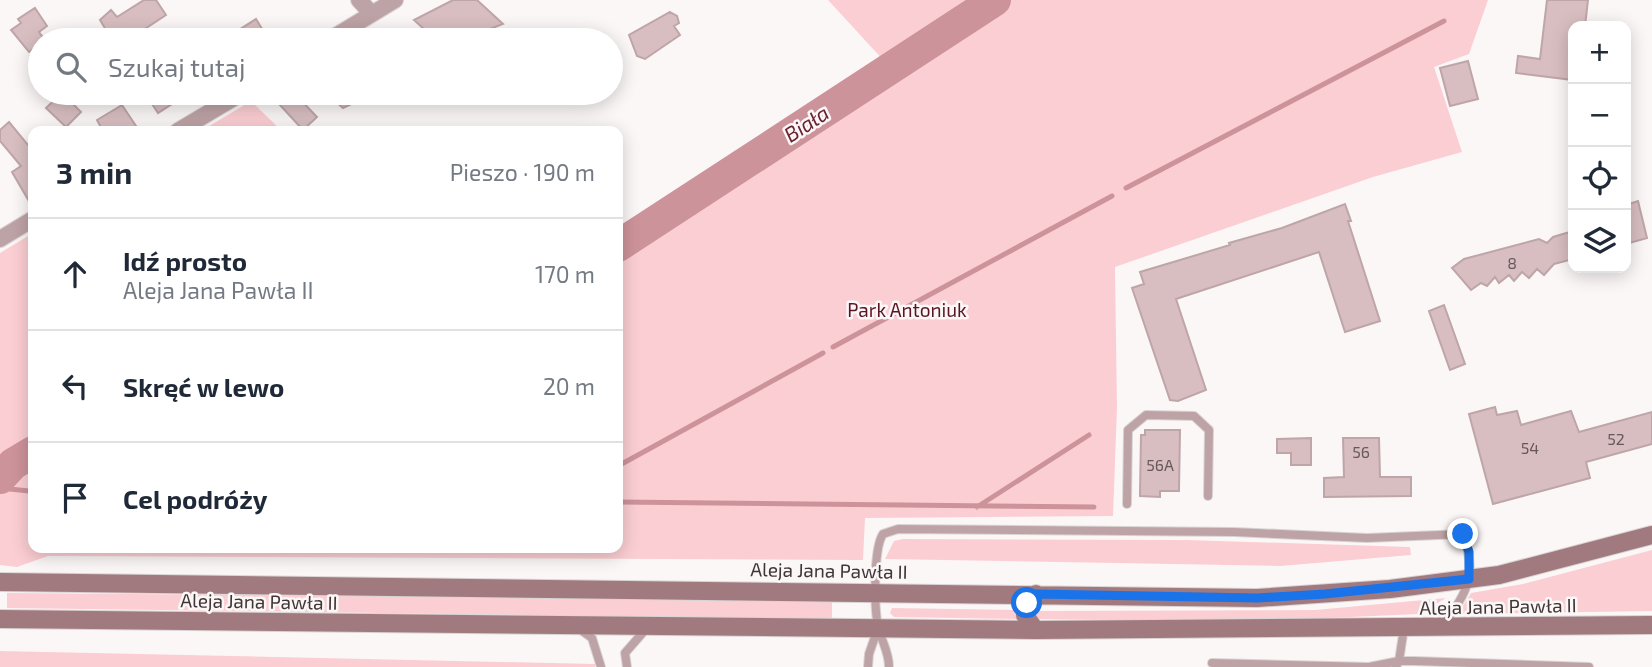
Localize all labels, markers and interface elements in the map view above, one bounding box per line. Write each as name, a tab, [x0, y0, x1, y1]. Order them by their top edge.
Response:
map controls	[1568, 21, 1631, 273]
button: +	[1568, 21, 1631, 84]
search box	[28, 28, 623, 105]
icon: search	[52, 48, 90, 86]
text: Szukaj tutaj	[108, 51, 245, 82]
button: −	[1568, 84, 1631, 147]
water label: Biała	[779, 99, 833, 147]
button: locate	[1568, 147, 1631, 210]
text: 3 min	[56, 154, 132, 190]
text: Pieszo · 190 m	[450, 158, 595, 186]
button: layers	[1568, 210, 1631, 273]
text: Idź prosto	[123, 245, 247, 276]
house number: 8	[1507, 253, 1517, 272]
icon: ahead	[56, 255, 94, 293]
text: 170 m	[535, 260, 595, 288]
text: Aleja Jana Pawła II	[123, 276, 314, 304]
park label: Park Antoniuk	[847, 298, 967, 321]
icon: left	[56, 367, 94, 405]
text: Skręć w lewo	[123, 371, 284, 402]
text: 20 m	[543, 372, 595, 400]
house number: 52	[1607, 429, 1625, 448]
house number: 54	[1521, 438, 1539, 457]
house number: 56	[1352, 442, 1370, 461]
house number: 56A	[1146, 455, 1174, 474]
icon: arrive	[56, 479, 94, 517]
text: Cel podróży	[123, 483, 268, 514]
route end	[1447, 518, 1478, 549]
street label: Aleja Jana Pawła II	[750, 557, 908, 583]
route start	[1011, 587, 1042, 618]
street label: Aleja Jana Pawła II	[180, 588, 338, 614]
street label: Aleja Jana Pawła II	[1419, 593, 1577, 619]

